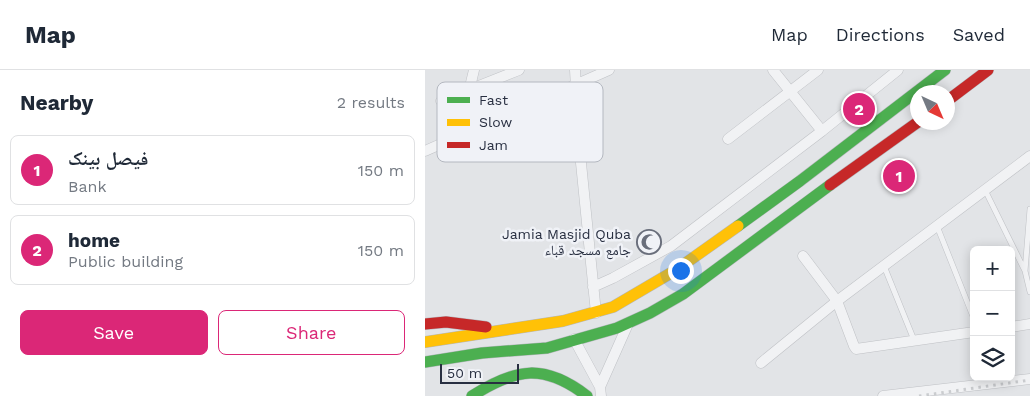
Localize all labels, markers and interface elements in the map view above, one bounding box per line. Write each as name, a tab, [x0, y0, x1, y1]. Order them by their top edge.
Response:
text: Map	[25, 21, 76, 49]
text: Map	[771, 24, 808, 45]
text: Directions	[836, 24, 925, 45]
text: Saved	[953, 24, 1005, 45]
legend	[437, 82, 603, 162]
north arrow	[910, 85, 955, 130]
text: Nearby	[20, 90, 93, 115]
pin: 2	[843, 90, 875, 128]
text: Fast	[479, 92, 508, 108]
text: 2 results	[337, 93, 405, 112]
text: Slow	[479, 114, 512, 130]
text: Jam	[479, 137, 508, 153]
text: فیصل بینک	[68, 147, 148, 170]
pin: 1	[883, 157, 915, 195]
text: 1	[34, 161, 40, 180]
text: 150 m	[358, 161, 404, 180]
text: Bank	[68, 177, 106, 196]
place label: Jamia Masjid Quba جامع مسجد قباء	[502, 226, 631, 260]
text: home	[68, 229, 120, 252]
mosque icon: Jamia Masjid Quba جامع مسجد قباء	[636, 229, 662, 255]
text: 2	[32, 241, 42, 260]
text: 150 m	[358, 241, 404, 260]
map controls	[970, 246, 1015, 381]
button: +	[970, 246, 1015, 291]
text: Public building	[68, 252, 183, 271]
your location	[668, 258, 694, 284]
button: −	[970, 291, 1015, 336]
button: Save	[20, 310, 208, 355]
button: Share	[218, 310, 405, 355]
button: layers	[970, 336, 1015, 381]
scale bar	[440, 361, 519, 384]
text: 50 m	[447, 365, 482, 381]

